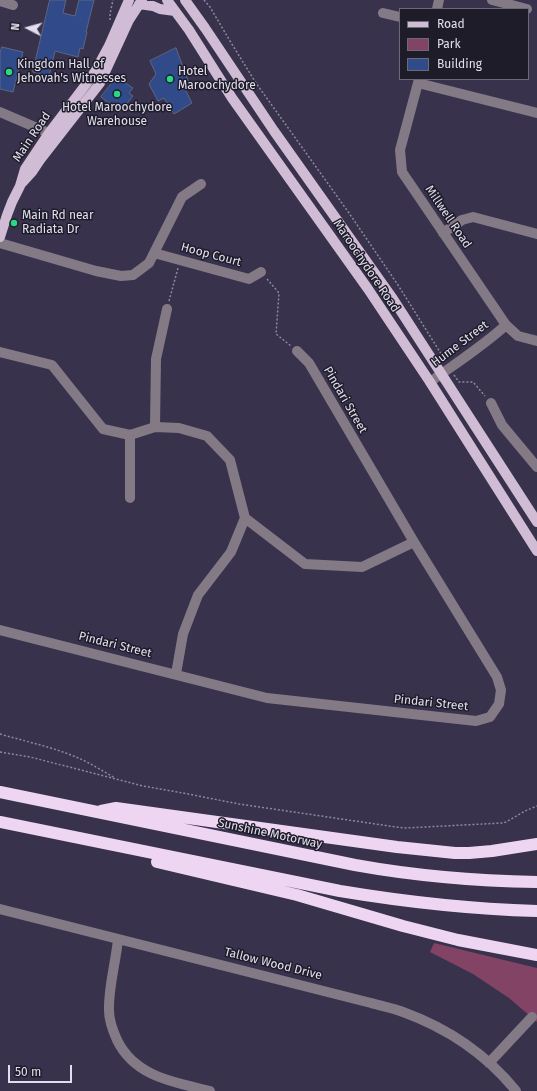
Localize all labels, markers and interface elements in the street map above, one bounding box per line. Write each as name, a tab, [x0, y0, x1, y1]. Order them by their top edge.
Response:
north arrow	[8, 8, 48, 48]
legend	[399, 8, 529, 80]
text: Road	[437, 17, 465, 31]
text: N	[9, 22, 22, 31]
text: Park	[437, 37, 461, 51]
text: Building	[437, 57, 482, 71]
place label: Kingdom Hall of Jehovah's Witnesses	[17, 58, 126, 86]
place label: Hotel Maroochydore	[178, 65, 256, 93]
marker: Kingdom Hall of Jehovah's Witnesses	[4, 67, 14, 77]
marker: Hotel Maroochydore	[165, 74, 175, 84]
marker: Hotel Maroochydore Warehouse	[112, 89, 122, 99]
place label: Hotel Maroochydore Warehouse	[62, 101, 172, 129]
street label: Main Road	[10, 109, 54, 165]
street label: Millwell Road	[422, 183, 474, 251]
place label: Main Rd near Radiata Dr	[22, 209, 94, 237]
street label: Maroochydore Road	[330, 217, 402, 315]
marker: Main Rd near Radiata Dr	[9, 218, 19, 228]
street label: Hoop Court	[179, 240, 243, 270]
street label: Hume Street	[429, 318, 491, 370]
street label: Pindari Street	[320, 364, 370, 436]
street label: Pindari Street	[77, 629, 153, 661]
street label: Pindari Street	[393, 692, 469, 714]
street label: Sunshine Motorway	[217, 816, 323, 852]
street label: Tallow Wood Drive	[223, 945, 323, 983]
scale bar	[10, 1057, 74, 1083]
text: 50 m	[15, 1065, 41, 1079]

